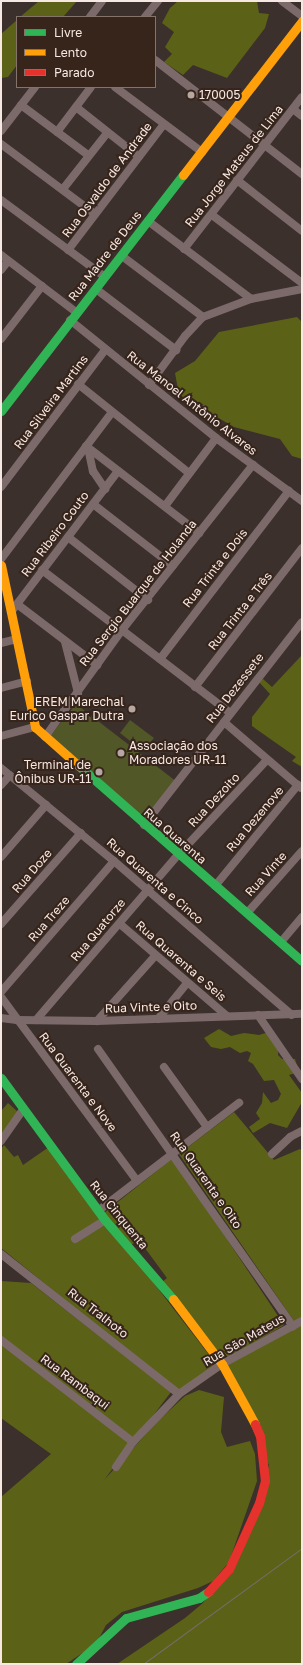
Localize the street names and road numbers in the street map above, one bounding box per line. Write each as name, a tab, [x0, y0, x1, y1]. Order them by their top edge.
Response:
street label: Rua Jorge Mateus de Lima	[182, 102, 286, 230]
street label: Rua Osvaldo de Andrade	[59, 120, 155, 240]
street label: Rua Madre de Deus	[65, 208, 145, 304]
street label: Rua Manoel Antônio Alvares	[124, 348, 260, 458]
street label: Rua Silveira Martins	[11, 352, 91, 452]
street label: Rua Ribeiro Couto	[18, 488, 92, 580]
street label: Rua Sergio Buarque de Holanda	[76, 517, 200, 669]
street label: Rua Trinta e Dois	[180, 526, 250, 610]
street label: Rua Trinta e Três	[205, 569, 275, 653]
street label: Rua Dezessete	[203, 650, 267, 726]
street label: Rua Dezoito	[185, 770, 243, 830]
street label: Rua Dezenove	[223, 783, 287, 855]
street label: Rua Quarenta	[141, 805, 209, 867]
street label: Rua Quarenta e Cinco	[104, 835, 206, 927]
street label: Rua Doze	[9, 846, 55, 896]
street label: Rua Vinte	[242, 849, 290, 899]
street label: Rua Treze	[25, 893, 73, 945]
street label: Rua Quatorze	[68, 896, 128, 964]
street label: Rua Quarenta e Seis	[133, 918, 229, 1004]
street label: Rua Vinte e Oito	[105, 998, 197, 1016]
street label: Rua Quarenta e Nove	[36, 1029, 120, 1135]
street label: Rua Quarenta e Oito	[167, 1129, 245, 1231]
street label: Rua Cinquenta	[87, 1178, 151, 1252]
street label: Rua Tralhoto	[65, 1285, 131, 1341]
street label: Rua São Mateus	[201, 1311, 287, 1369]
street label: Rua Rambaqui	[38, 1351, 112, 1413]

